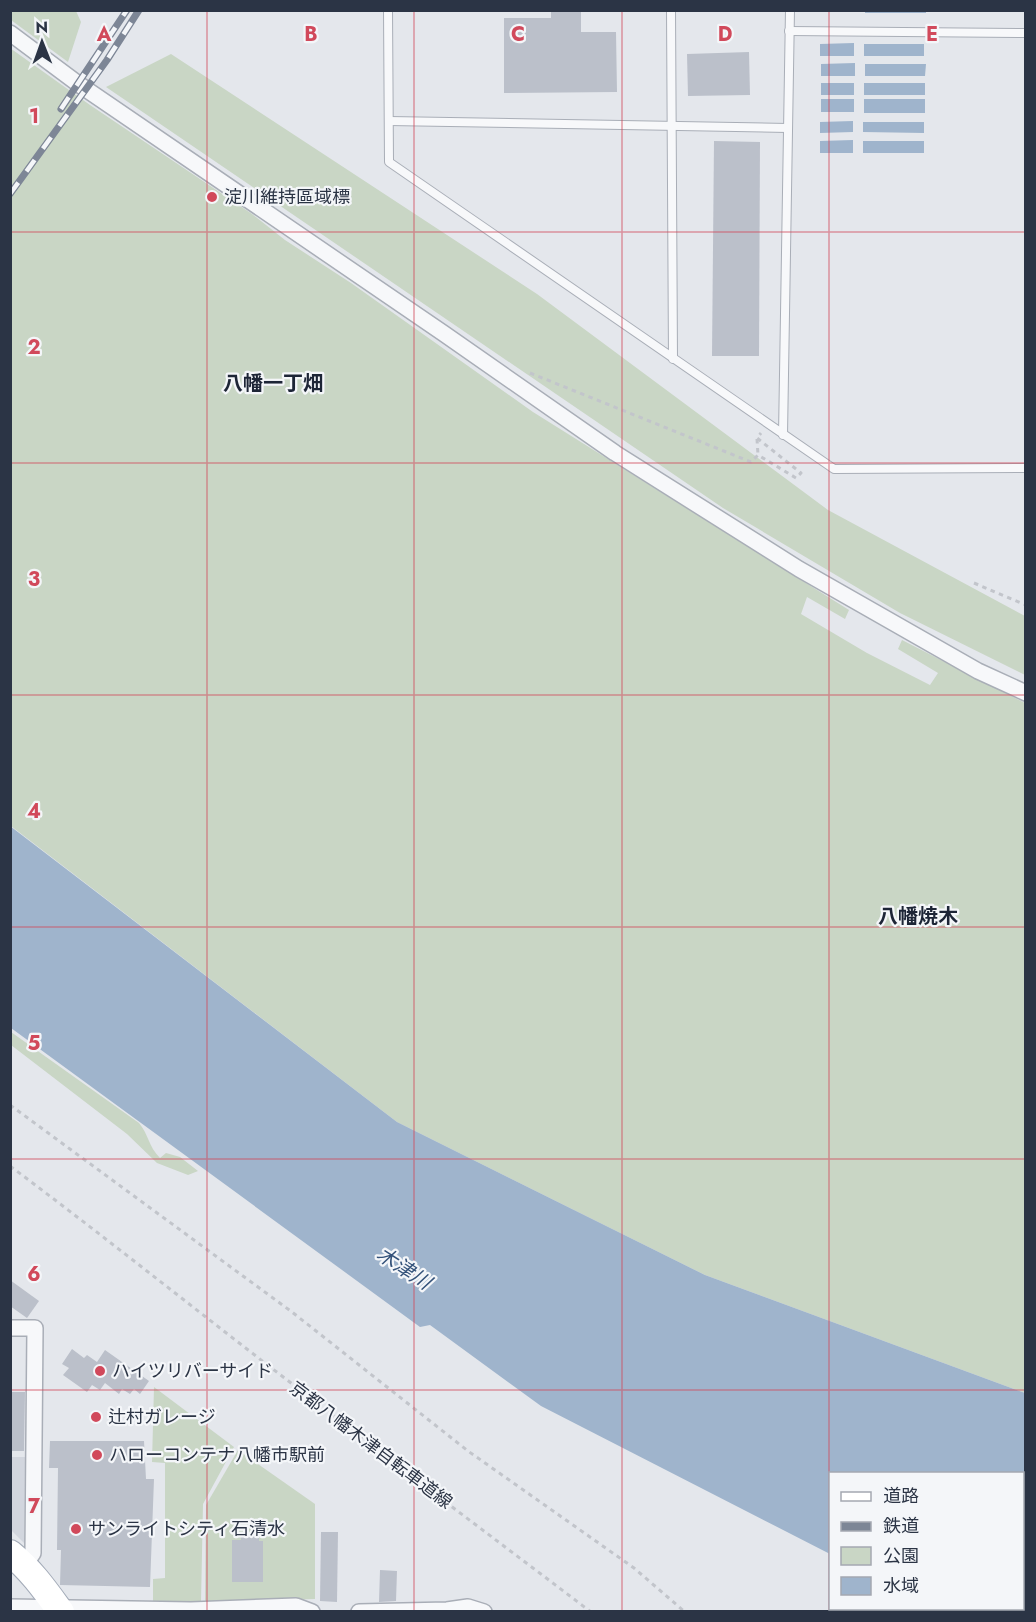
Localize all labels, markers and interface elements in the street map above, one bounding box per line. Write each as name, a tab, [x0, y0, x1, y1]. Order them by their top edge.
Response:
north arrow	[12, 12, 72, 72]
text: N	[35, 16, 48, 39]
text: A	[96, 20, 112, 49]
text: B	[304, 20, 318, 49]
text: C	[511, 20, 525, 49]
text: D	[718, 20, 732, 49]
text: E	[926, 20, 938, 49]
text: 1	[29, 102, 39, 131]
place label: 淀川維持區域標	[224, 184, 350, 210]
marker: 淀川維持區域標	[205, 190, 219, 204]
text: 2	[27, 333, 41, 362]
district label: 八幡一丁畑	[223, 369, 323, 398]
text: 3	[28, 565, 40, 594]
text: 4	[27, 797, 41, 826]
district label: 八幡焼木	[878, 902, 958, 931]
text: 5	[28, 1029, 41, 1058]
water label: 木津川	[371, 1240, 438, 1298]
text: 6	[27, 1260, 41, 1289]
place label: ハイツリバーサイド	[112, 1358, 273, 1384]
marker: ハイツリバーサイド	[93, 1364, 107, 1378]
street label: 京都八幡木津自転車道線	[284, 1375, 458, 1515]
place label: 辻村ガレージ	[108, 1404, 216, 1430]
marker: 辻村ガレージ	[89, 1410, 103, 1424]
place label: ハローコンテナ八幡市駅前	[109, 1442, 325, 1468]
marker: ハローコンテナ八幡市駅前	[90, 1448, 104, 1462]
legend	[829, 1472, 1024, 1610]
text: 道路	[883, 1483, 919, 1509]
text: 7	[28, 1492, 41, 1521]
text: 鉄道	[883, 1513, 919, 1539]
place label: サンライトシティ石清水	[88, 1516, 285, 1542]
marker: サンライトシティ石清水	[69, 1522, 83, 1536]
text: 公園	[883, 1543, 919, 1569]
text: 水域	[883, 1573, 919, 1599]

